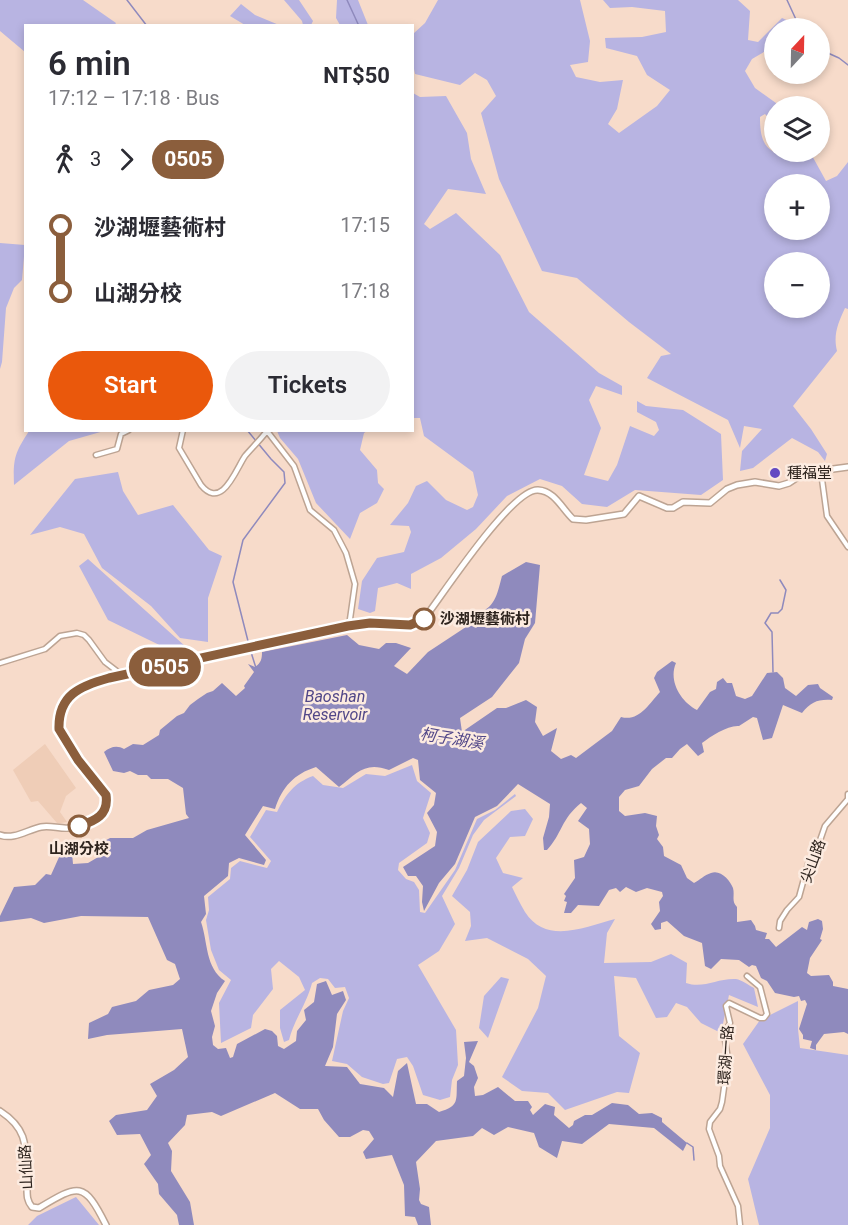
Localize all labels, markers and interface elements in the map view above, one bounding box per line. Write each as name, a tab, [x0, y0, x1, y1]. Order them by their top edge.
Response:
north arrow	[764, 18, 830, 84]
map controls	[764, 18, 830, 318]
text: 6 min	[48, 44, 131, 83]
text: NT$50	[323, 63, 390, 88]
text: 17:12 – 17:18 · Bus	[48, 86, 220, 110]
button: layers	[764, 96, 830, 162]
icon: walk	[48, 143, 81, 176]
icon: forward	[110, 143, 143, 176]
text: 3	[90, 147, 101, 171]
text: 0505	[164, 147, 212, 171]
button: +	[764, 174, 830, 240]
text: 17:15	[340, 213, 390, 237]
text: 沙湖壢藝術村	[94, 215, 226, 240]
button: −	[764, 252, 830, 318]
text: 17:18	[340, 279, 390, 303]
text: 山湖分校	[94, 281, 182, 306]
button: Start	[48, 351, 213, 420]
button: Tickets	[225, 351, 390, 420]
place label: 種福堂	[787, 464, 832, 482]
marker: 種福堂	[768, 466, 782, 480]
marker: 沙湖壢藝術村	[413, 608, 435, 630]
place label: 沙湖壢藝術村	[440, 610, 530, 628]
line badge: 0505	[123, 648, 207, 686]
text: 0505	[141, 655, 189, 679]
water label: Baoshan Reservoir	[303, 687, 368, 724]
water label: 柯子湖溪	[419, 724, 487, 753]
marker: 山湖分校	[68, 815, 90, 837]
street label: 尖山路	[797, 837, 829, 885]
place label: 山湖分校	[49, 840, 109, 858]
street label: 環湖一路	[715, 1024, 737, 1086]
street label: 山仙路	[16, 1144, 36, 1190]

